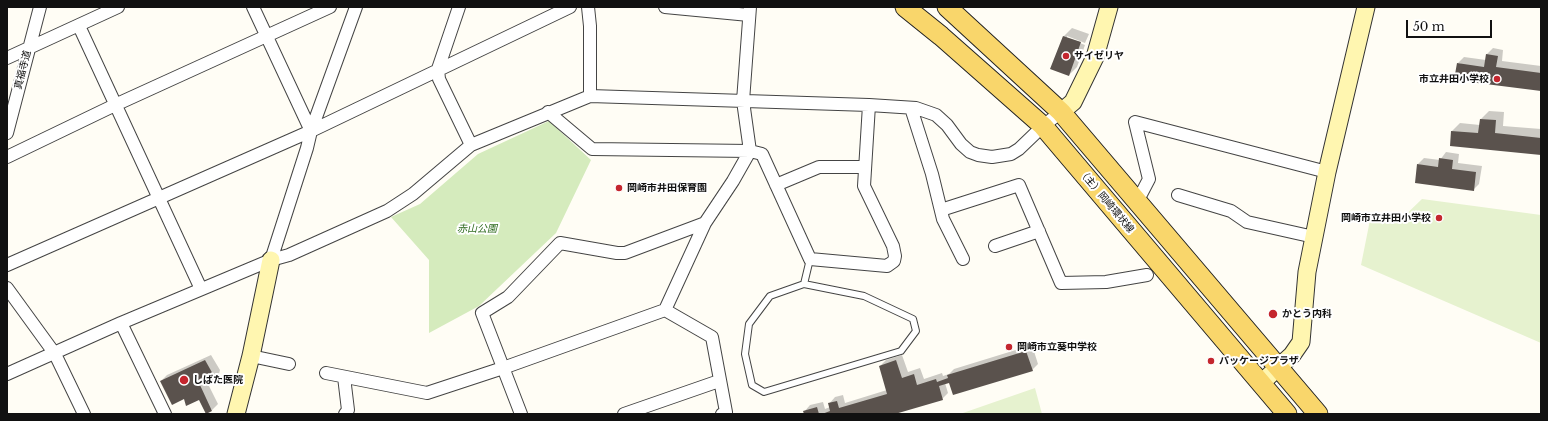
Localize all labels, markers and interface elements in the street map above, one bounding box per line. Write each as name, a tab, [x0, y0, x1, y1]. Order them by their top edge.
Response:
scale bar	[1408, 12, 1494, 38]
text: 50 m	[1413, 19, 1445, 34]
street label: 真福寺道	[12, 49, 34, 91]
place label: サイゼリヤ	[1074, 50, 1124, 62]
marker: サイゼリヤ	[1061, 51, 1071, 61]
place label: 市立井田小学校	[1419, 73, 1489, 85]
marker: 市立井田小学校	[1492, 74, 1502, 84]
street label: （主）岡崎環状線	[1076, 167, 1136, 235]
place label: 岡崎市井田保育園	[627, 182, 707, 194]
marker: 岡崎市井田保育園	[614, 183, 624, 193]
place label: 岡崎市立井田小学校	[1341, 212, 1431, 224]
marker: 岡崎市立井田小学校	[1434, 213, 1444, 223]
park label: 赤山公園	[457, 223, 497, 235]
marker: かとう内科	[1267, 308, 1279, 320]
place label: かとう内科	[1282, 308, 1332, 320]
place label: 岡崎市立葵中学校	[1017, 341, 1097, 353]
marker: 岡崎市立葵中学校	[1004, 342, 1014, 352]
place label: パッケージプラザ	[1219, 355, 1299, 367]
marker: パッケージプラザ	[1206, 356, 1216, 366]
marker: しばた医院	[178, 374, 190, 386]
place label: しばた医院	[193, 374, 243, 386]

